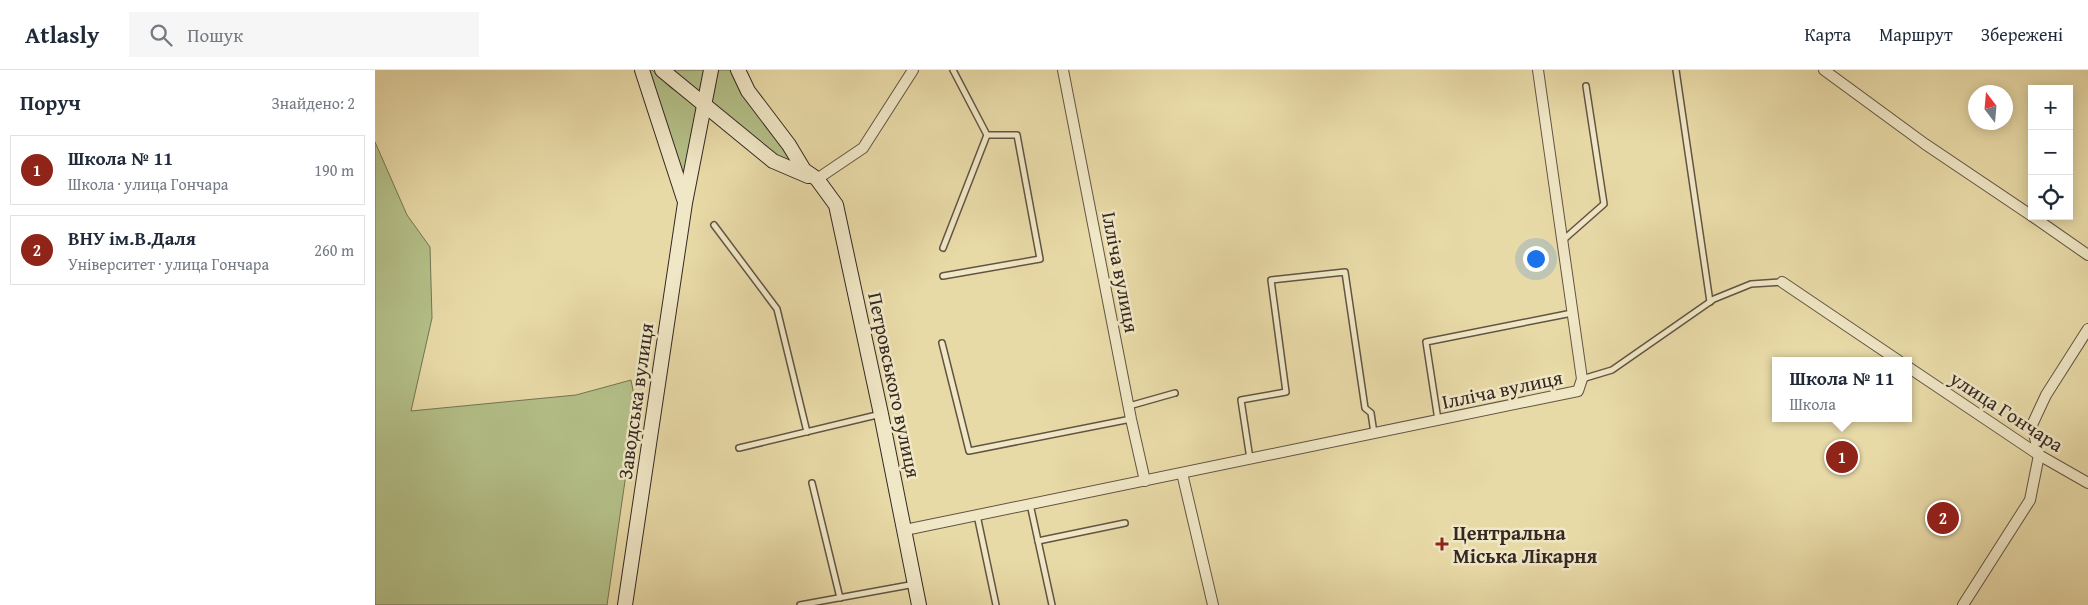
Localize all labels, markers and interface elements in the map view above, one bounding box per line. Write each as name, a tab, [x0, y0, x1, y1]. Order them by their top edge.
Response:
search box	[129, 12, 479, 57]
text: Atlasly	[25, 17, 99, 52]
icon: search	[147, 21, 175, 49]
text: Пошук	[187, 21, 243, 49]
text: Карта	[1805, 21, 1851, 48]
text: Маршрут	[1879, 21, 1953, 48]
text: Збережені	[1981, 21, 2063, 48]
north arrow	[1968, 85, 2013, 130]
map controls	[2028, 85, 2073, 220]
button: +	[2028, 85, 2073, 130]
text: Поруч	[20, 87, 81, 118]
text: Знайдено: 2	[272, 91, 355, 115]
button: −	[2028, 130, 2073, 175]
text: Школа № 11	[68, 144, 173, 172]
text: 1	[33, 158, 41, 182]
text: 190 m	[314, 158, 354, 182]
text: Школа · улица Гончара	[68, 172, 228, 196]
button: locate	[2028, 175, 2073, 220]
street label: Ілліча вулиця	[1095, 209, 1147, 335]
text: ВНУ ім.В.Даля	[68, 224, 196, 252]
text: 2	[33, 238, 41, 262]
text: 260 m	[314, 238, 354, 262]
your location	[1523, 246, 1549, 272]
text: Університет · улица Гончара	[68, 252, 269, 276]
street label: Петровського вулиця	[861, 290, 929, 480]
street label: Заводська вулиця	[610, 321, 660, 481]
popup	[1772, 357, 1912, 422]
street label: Ілліча вулиця	[1439, 362, 1565, 416]
street label: улица Гончара	[1944, 363, 2070, 459]
text: Школа № 11	[1789, 364, 1895, 392]
text: Школа	[1789, 392, 1836, 416]
pin: 1	[1826, 438, 1858, 476]
pin: 2	[1927, 499, 1959, 537]
place label: Центральна Міська Лікарня	[1453, 518, 1598, 570]
marker: Центральна Міська Лікарня	[1435, 537, 1449, 551]

